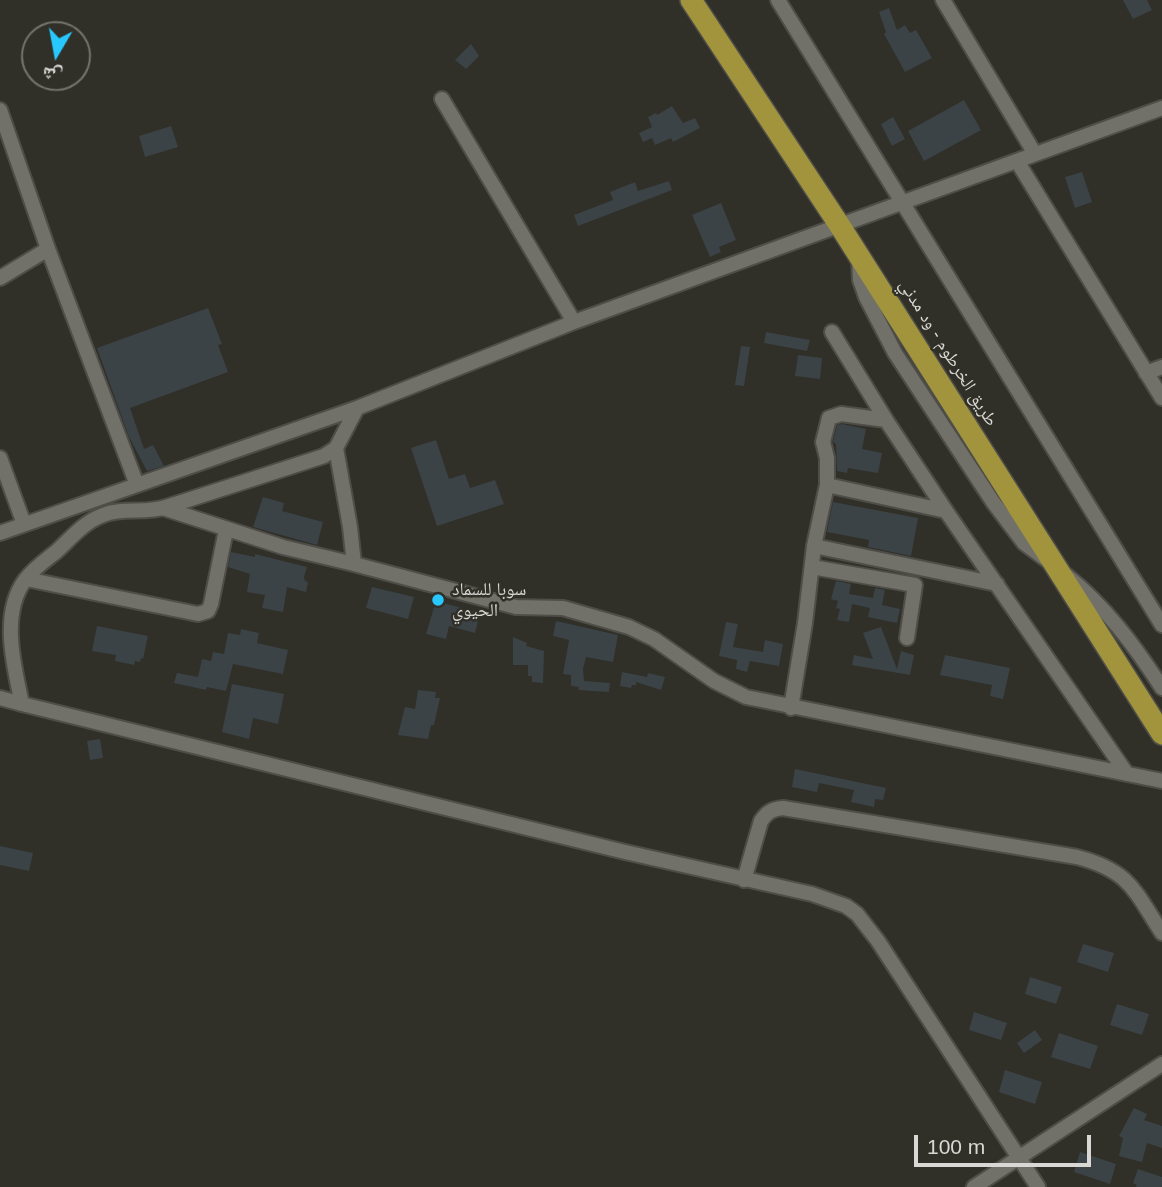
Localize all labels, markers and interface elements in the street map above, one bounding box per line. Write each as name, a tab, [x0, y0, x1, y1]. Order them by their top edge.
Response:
north arrow	[21, 21, 91, 91]
text: ش	[41, 63, 64, 87]
street label: طريق الخرطوم - ود مدني	[894, 275, 1002, 431]
place label: سوبا للسماد الحيوي	[452, 579, 526, 622]
marker: سوبا للسماد الحيوي	[430, 592, 446, 608]
scale bar	[917, 1120, 1094, 1164]
text: 100 m	[927, 1135, 985, 1158]

